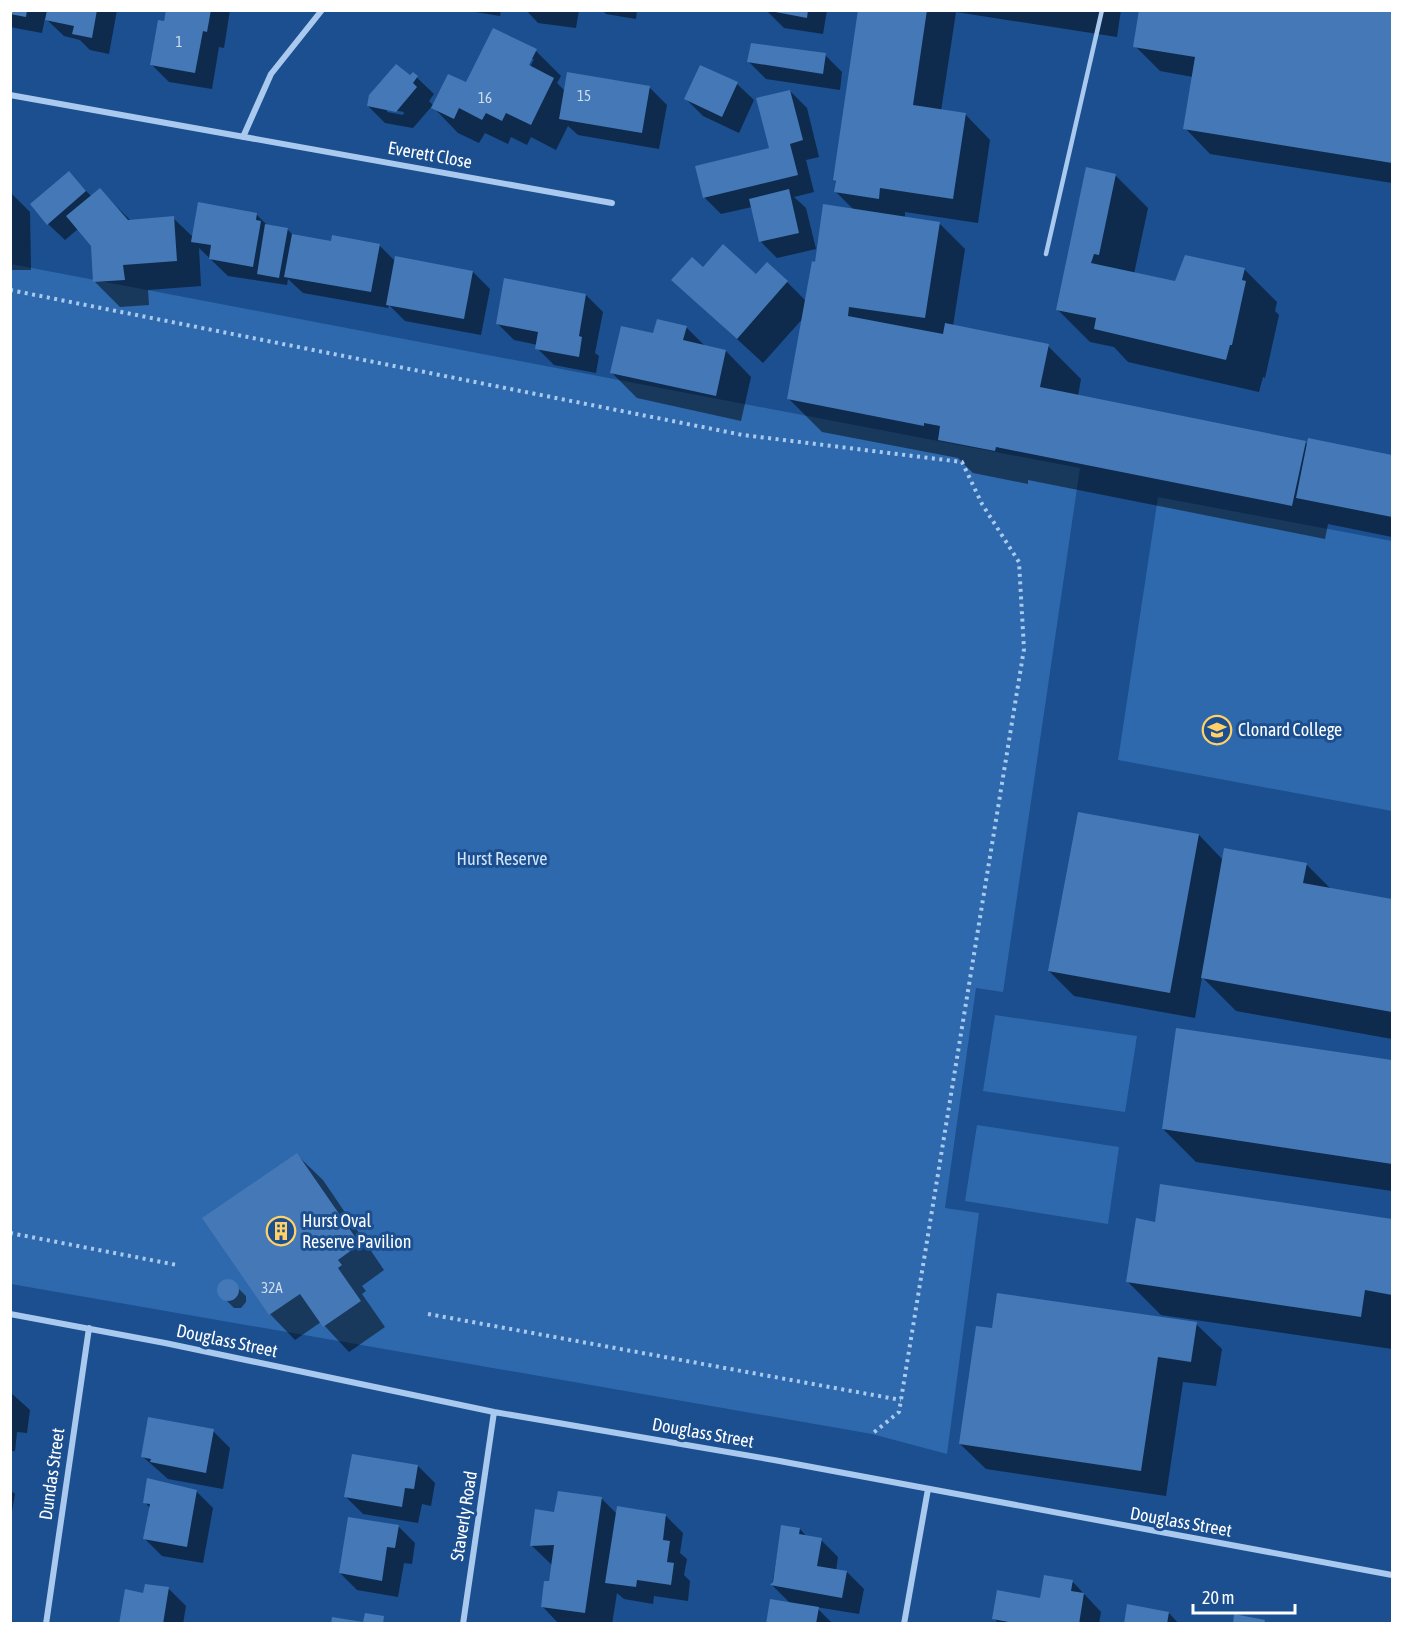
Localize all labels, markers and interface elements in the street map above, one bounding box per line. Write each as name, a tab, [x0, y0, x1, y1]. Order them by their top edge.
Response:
house number: 1	[175, 33, 183, 50]
house number: 15	[577, 87, 591, 104]
house number: 16	[478, 89, 492, 106]
street label: Everett Close	[386, 137, 474, 172]
school or university icon: Clonard College	[1201, 714, 1233, 746]
place label: Clonard College	[1238, 719, 1342, 740]
park label: Hurst Reserve	[457, 848, 547, 869]
place label: Hurst Oval Reserve Pavilion	[302, 1210, 411, 1252]
building icon: Hurst Oval Reserve Pavilion	[265, 1215, 297, 1247]
house number: 32A	[261, 1279, 283, 1296]
street label: Douglass Street	[175, 1320, 280, 1361]
street label: Douglass Street	[651, 1413, 756, 1452]
street label: Dundas Street	[35, 1427, 68, 1521]
street label: Staverly Road	[446, 1470, 481, 1562]
street label: Douglass Street	[1129, 1502, 1234, 1541]
scale bar	[1193, 1577, 1295, 1615]
text: 20 m	[1202, 1587, 1234, 1608]

